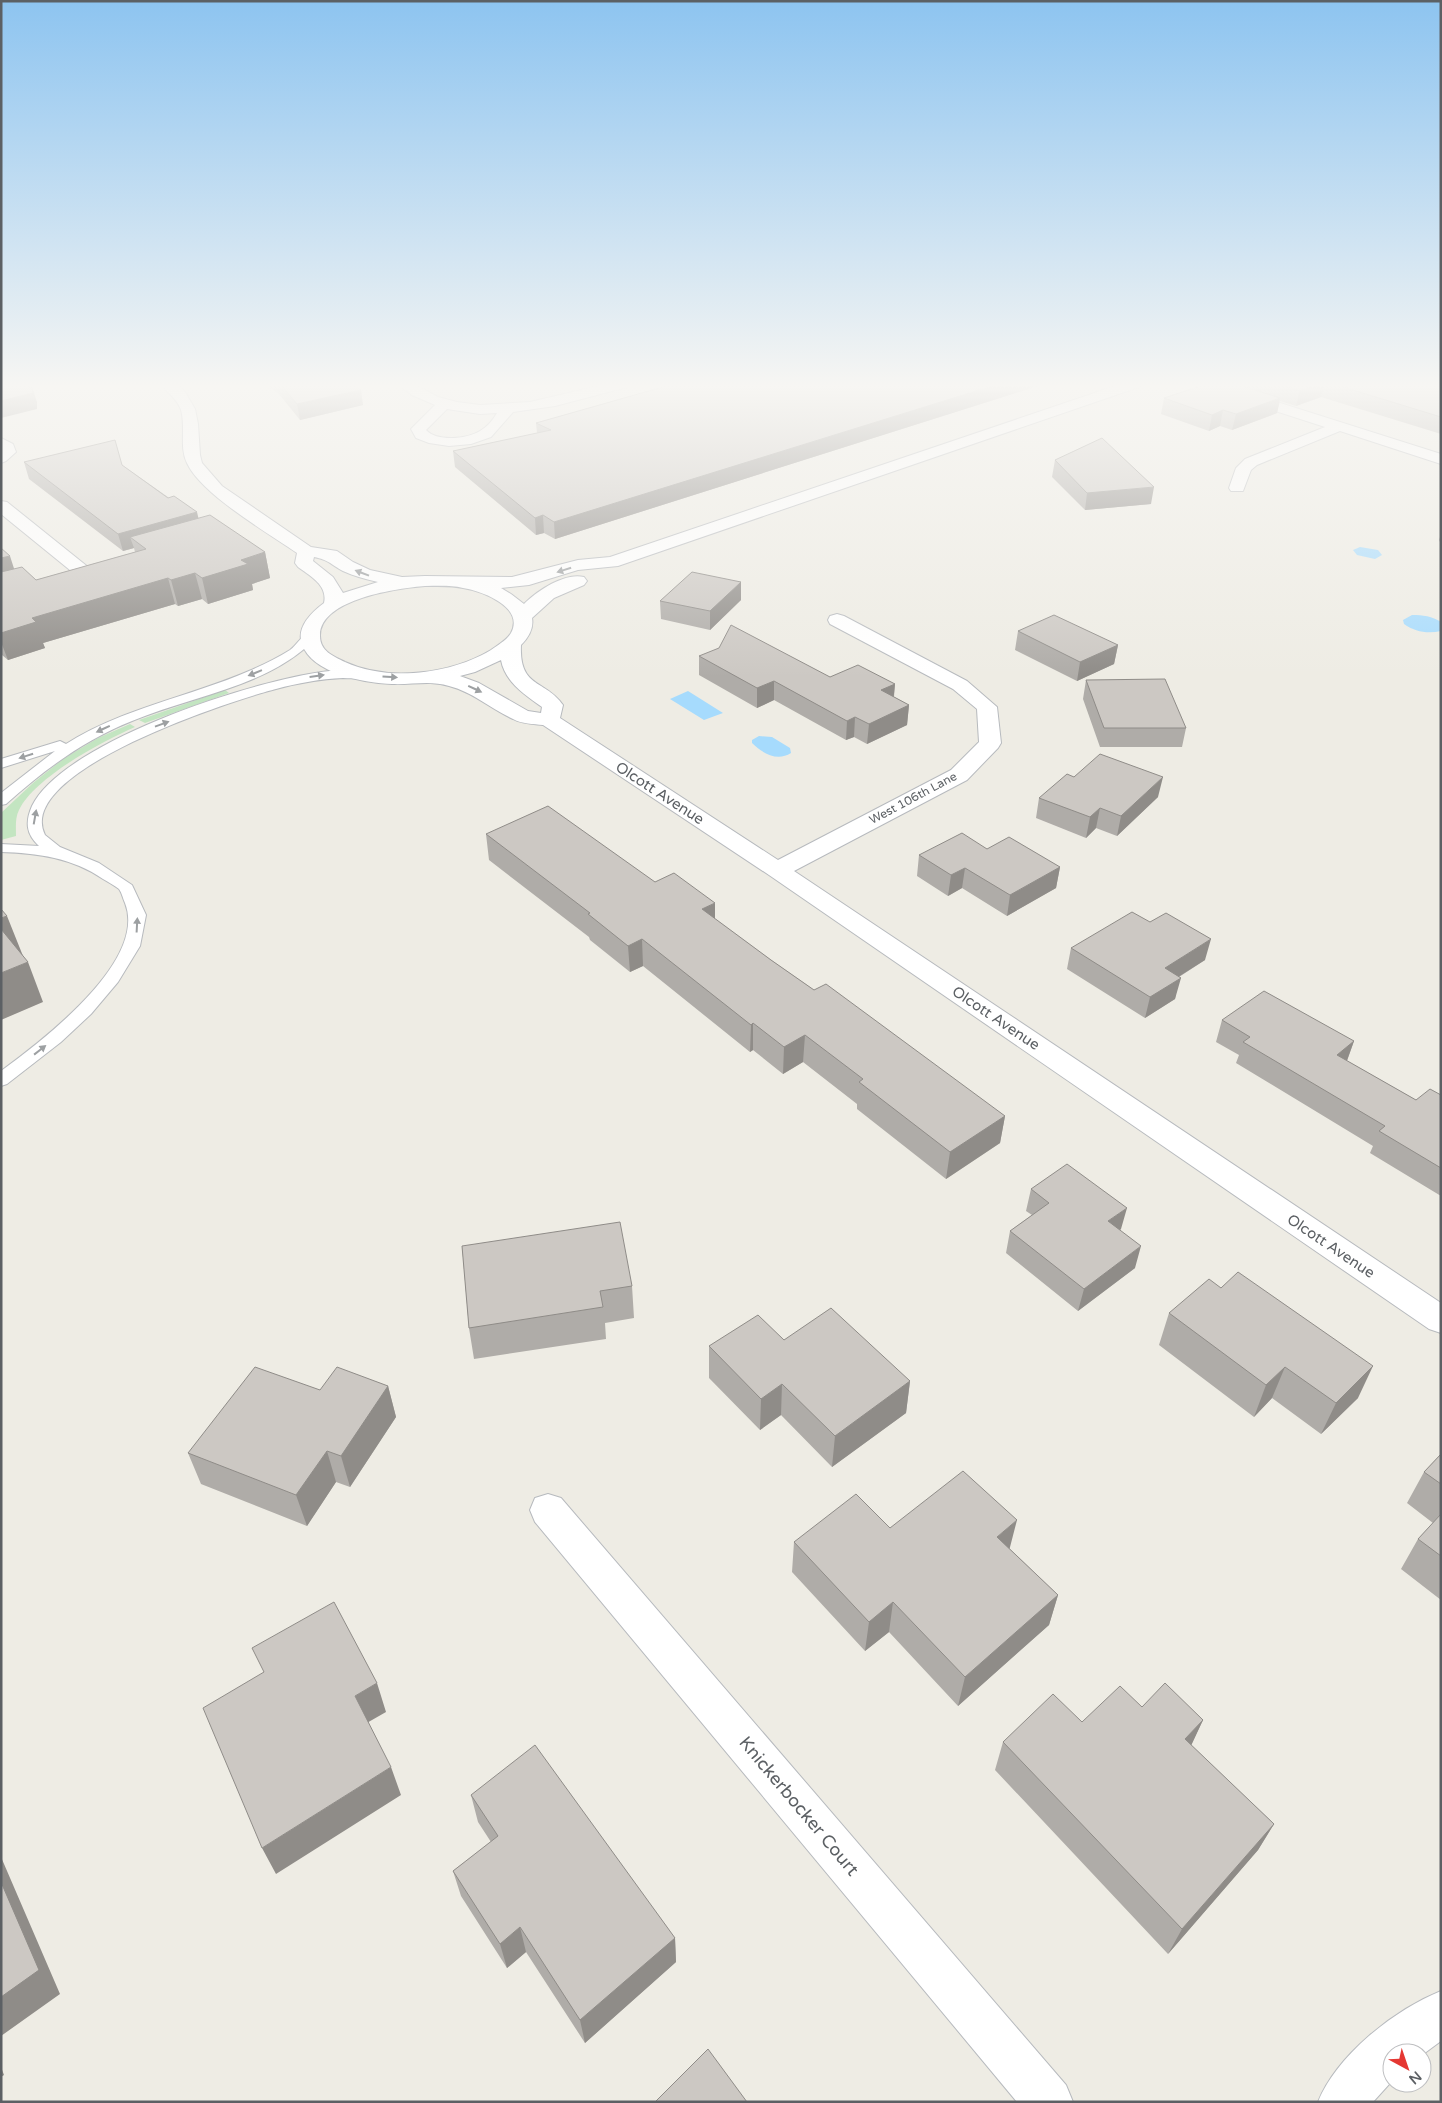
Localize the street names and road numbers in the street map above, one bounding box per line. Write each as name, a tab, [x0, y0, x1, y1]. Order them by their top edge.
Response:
street label: Olcott Avenue	[612, 758, 708, 828]
street label: West 106th Lane	[867, 769, 959, 827]
street label: Olcott Avenue	[949, 982, 1043, 1054]
street label: Olcott Avenue	[1284, 1210, 1378, 1282]
street label: Knickerbocker Court	[734, 1732, 864, 1880]

